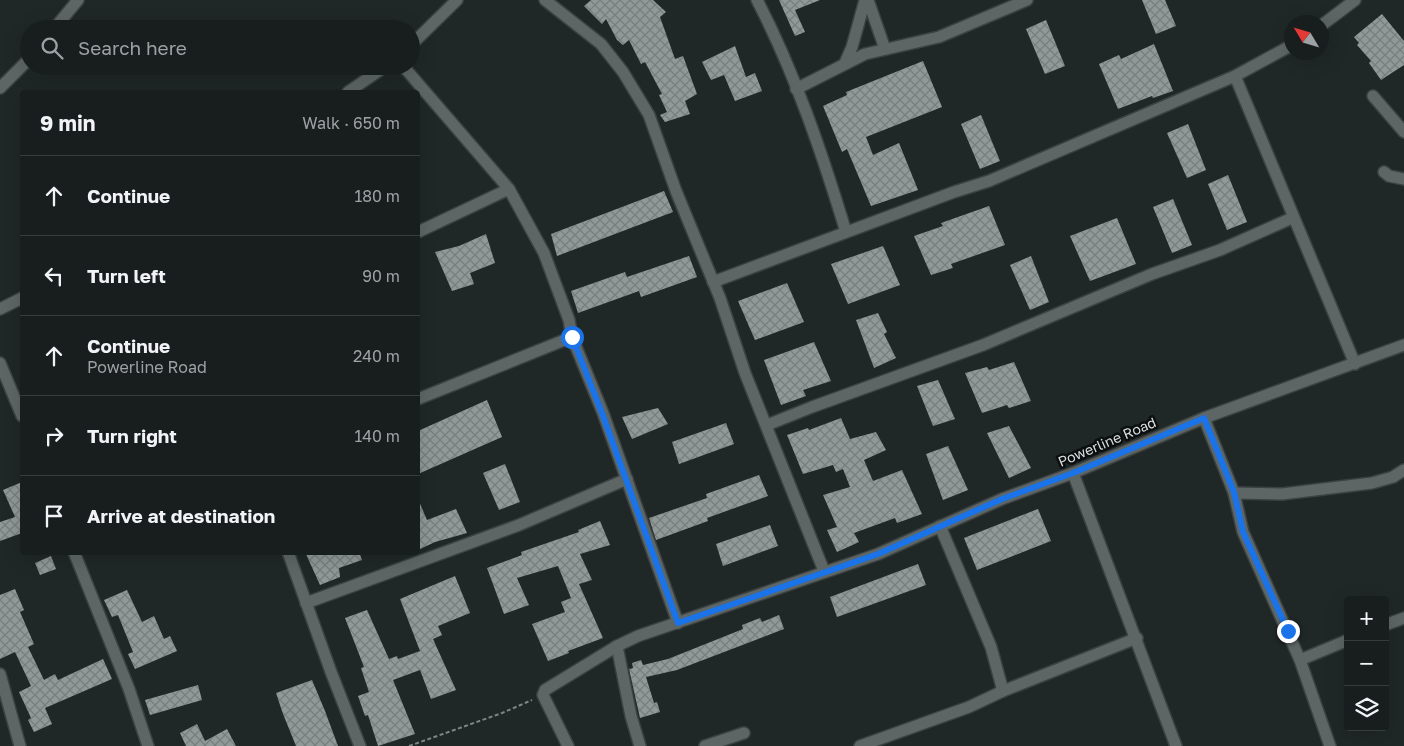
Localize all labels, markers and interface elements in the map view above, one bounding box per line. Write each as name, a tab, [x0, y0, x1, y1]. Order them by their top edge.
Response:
north arrow	[1284, 15, 1329, 60]
search box	[20, 20, 420, 75]
icon: search	[38, 34, 66, 62]
text: Search here	[78, 36, 187, 59]
text: 9 min	[40, 110, 95, 136]
text: Walk · 650 m	[302, 113, 400, 133]
icon: ahead	[40, 182, 68, 210]
text: Continue	[87, 184, 170, 207]
text: 180 m	[354, 186, 400, 206]
icon: left	[40, 262, 68, 290]
text: Turn left	[87, 264, 166, 287]
text: 90 m	[362, 266, 400, 286]
route start	[561, 326, 584, 349]
text: Continue	[87, 334, 170, 357]
icon: ahead	[40, 342, 68, 370]
text: 240 m	[353, 346, 400, 366]
text: Powerline Road	[87, 357, 207, 377]
street label: Powerline Road	[1055, 413, 1158, 470]
icon: right	[40, 422, 68, 450]
text: Turn right	[87, 424, 177, 447]
text: 140 m	[354, 426, 400, 446]
icon: arrive	[40, 502, 68, 530]
text: Arrive at destination	[87, 504, 275, 527]
map controls	[1344, 596, 1389, 731]
button: +	[1344, 596, 1389, 641]
route end	[1277, 620, 1300, 643]
button: −	[1344, 641, 1389, 686]
button: layers	[1344, 686, 1389, 731]

